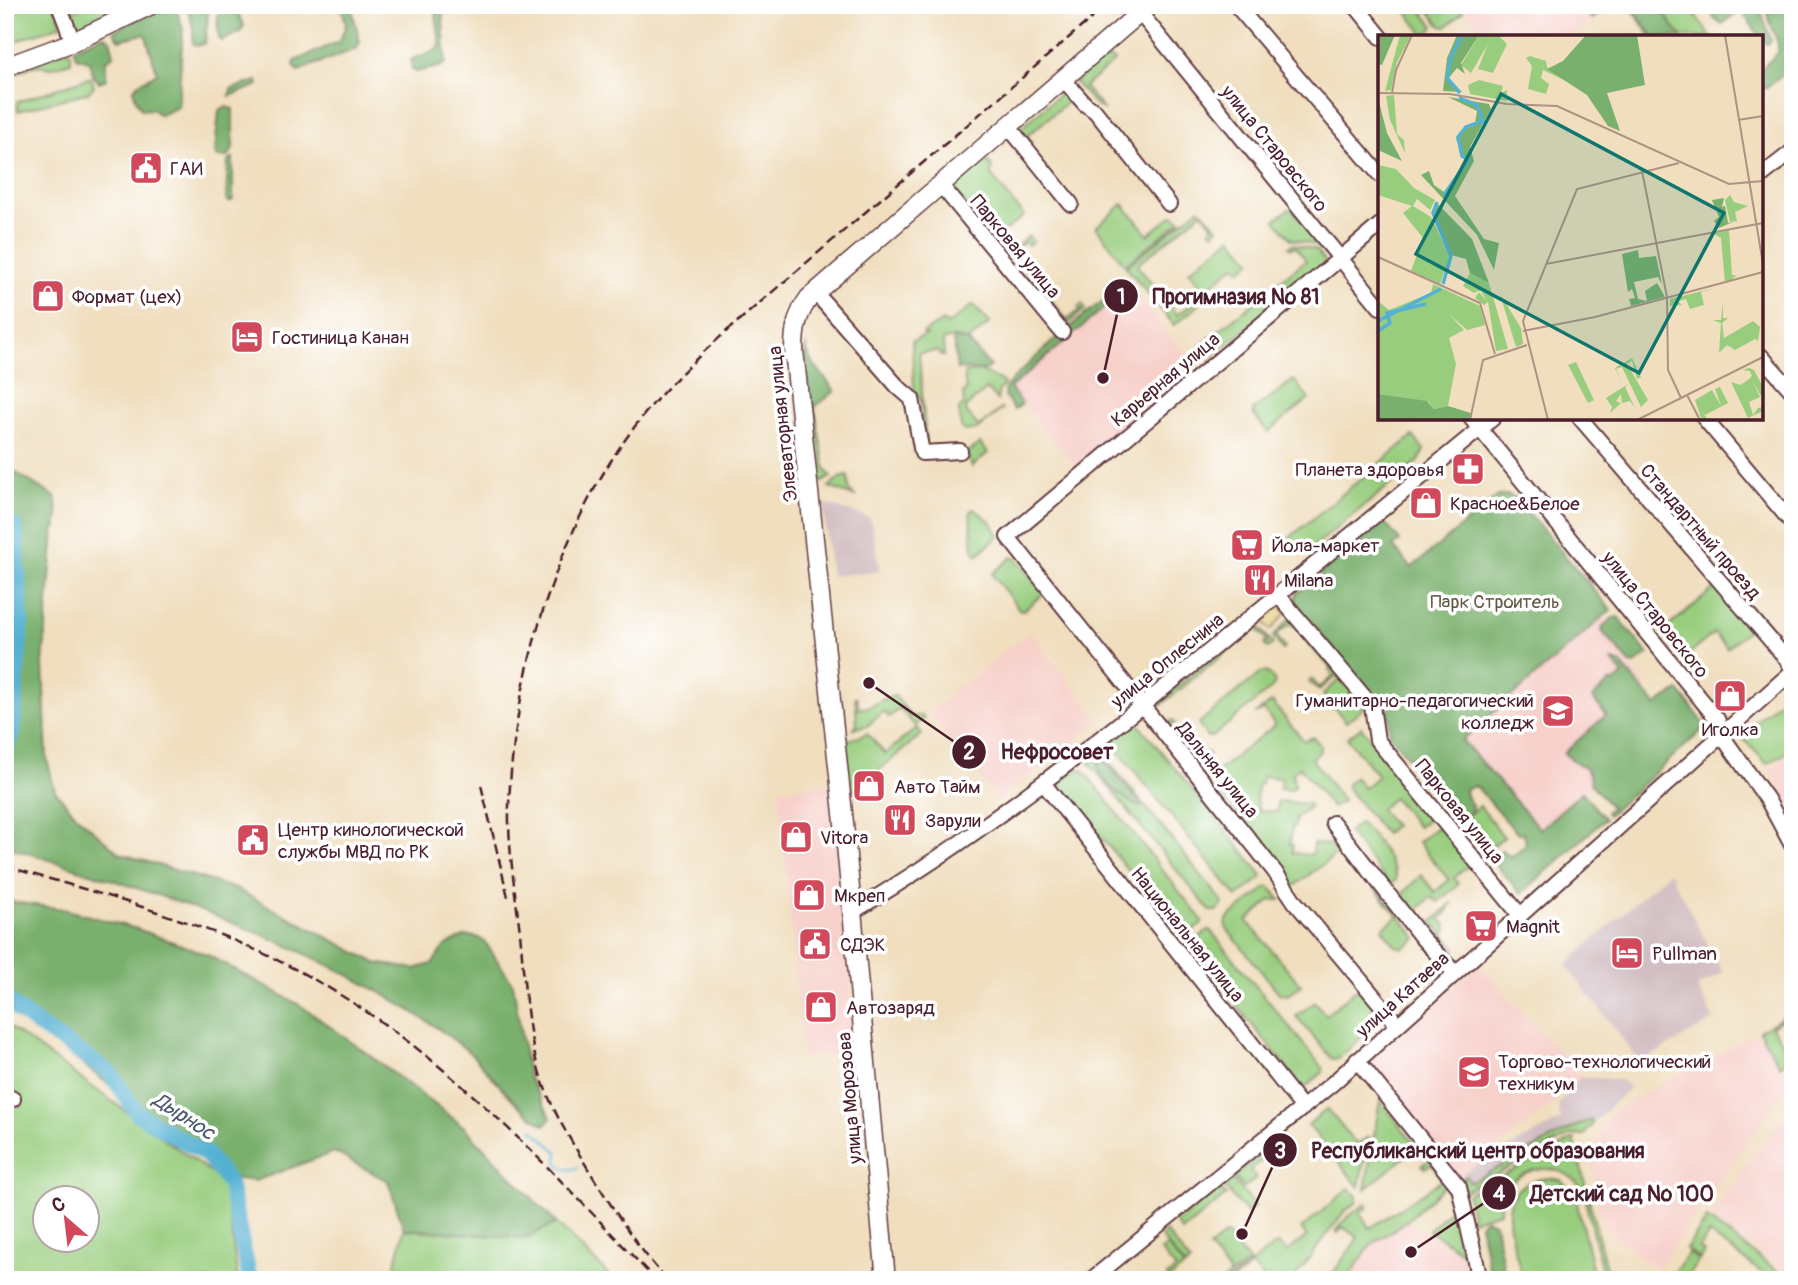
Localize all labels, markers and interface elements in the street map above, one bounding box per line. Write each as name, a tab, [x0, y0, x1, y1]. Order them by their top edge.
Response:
inset map	[1378, 35, 1763, 420]
street label: улица Старовского	[1215, 80, 1333, 217]
public building icon: ГАИ	[127, 149, 165, 187]
place label: ГАИ	[170, 157, 203, 181]
street label: Парковая улица	[965, 190, 1066, 303]
callout: Прогимназия № 81	[1103, 275, 1334, 317]
shop icon: Формат (цех)	[29, 277, 67, 315]
text: 1	[1117, 284, 1125, 311]
text: Прогимназия № 81	[1152, 284, 1320, 311]
place label: Формат (цех)	[72, 285, 182, 309]
hotel icon: Гостиница Канан	[228, 318, 266, 356]
place label: Гостиница Канан	[272, 326, 409, 350]
street label: Карьерная улица	[1106, 327, 1225, 432]
street label: Элеваторная улица	[763, 345, 803, 503]
pharmacy icon: Планета здоровья	[1449, 450, 1487, 488]
place label: Планета здоровья	[1295, 458, 1444, 482]
street label: Стандартный проезд	[1635, 459, 1766, 605]
shop icon: Красное&Белое	[1407, 484, 1445, 522]
place label: Красное&Белое	[1450, 492, 1580, 516]
supermarket icon: Йола-маркет	[1228, 526, 1266, 564]
place label: Йола-маркет	[1272, 534, 1380, 558]
street label: улица Старовского	[1596, 546, 1714, 683]
restaurant icon: Milana	[1241, 561, 1279, 599]
place label: Milana	[1284, 569, 1334, 593]
park label: Парк Строитель	[1430, 590, 1560, 614]
street label: улица Оплеснина	[1106, 608, 1229, 714]
shop icon: Иголка	[1711, 677, 1749, 715]
place label: Гуманитарно-педагогический колледж	[1296, 689, 1535, 735]
school or university icon: Гуманитарно-педагогический колледж	[1539, 692, 1577, 730]
street label: Дальняя улица	[1170, 716, 1264, 823]
place label: Иголка	[1702, 718, 1759, 742]
callout: Нефросовет	[951, 731, 1127, 773]
text: 2	[963, 739, 975, 766]
text: Нефросовет	[1001, 739, 1114, 766]
street label: Парковая улица	[1410, 754, 1509, 869]
shop icon: Авто Тайм	[850, 767, 888, 805]
place label: Авто Тайм	[894, 775, 981, 799]
restaurant icon: Зарули	[881, 801, 919, 839]
place label: Зарули	[925, 809, 981, 833]
place label: Центр кинологической службы МВД по РК	[278, 818, 464, 864]
shop icon: Vitora	[777, 818, 815, 856]
public building icon: Центр кинологической службы МВД по РК	[234, 821, 272, 859]
place label: Vitora	[820, 826, 868, 850]
street label: Национальная улица	[1125, 862, 1249, 1007]
shop icon: Мкреп	[790, 876, 828, 914]
place label: Мкреп	[834, 884, 886, 908]
supermarket icon: Magnit	[1462, 907, 1500, 945]
place label: Magnit	[1506, 915, 1560, 939]
public building icon: СДЭК	[796, 925, 834, 963]
place label: СДЭК	[840, 933, 885, 957]
hotel icon: Pullman	[1608, 934, 1646, 972]
place label: Pullman	[1652, 942, 1717, 966]
street label: улица Катаева	[1350, 947, 1454, 1044]
shop icon: Автозаряд	[802, 988, 840, 1026]
place label: Автозаряд	[846, 996, 935, 1020]
street label: улица Морозова	[832, 1031, 868, 1166]
place label: Торгово-технологический техникум	[1498, 1050, 1711, 1096]
school or university icon: Торгово-технологический техникум	[1455, 1053, 1493, 1091]
water label: Дырнос	[147, 1086, 221, 1147]
callout: Республиканский центр образования	[1262, 1129, 1659, 1171]
text: 3	[1274, 1138, 1286, 1165]
text: Республиканский центр образования	[1311, 1138, 1645, 1165]
callout: Детский сад № 100	[1481, 1172, 1728, 1214]
text: 4	[1493, 1181, 1506, 1208]
text: Детский сад № 100	[1528, 1181, 1714, 1208]
north arrow	[32, 1184, 102, 1254]
text: С	[48, 1191, 70, 1218]

